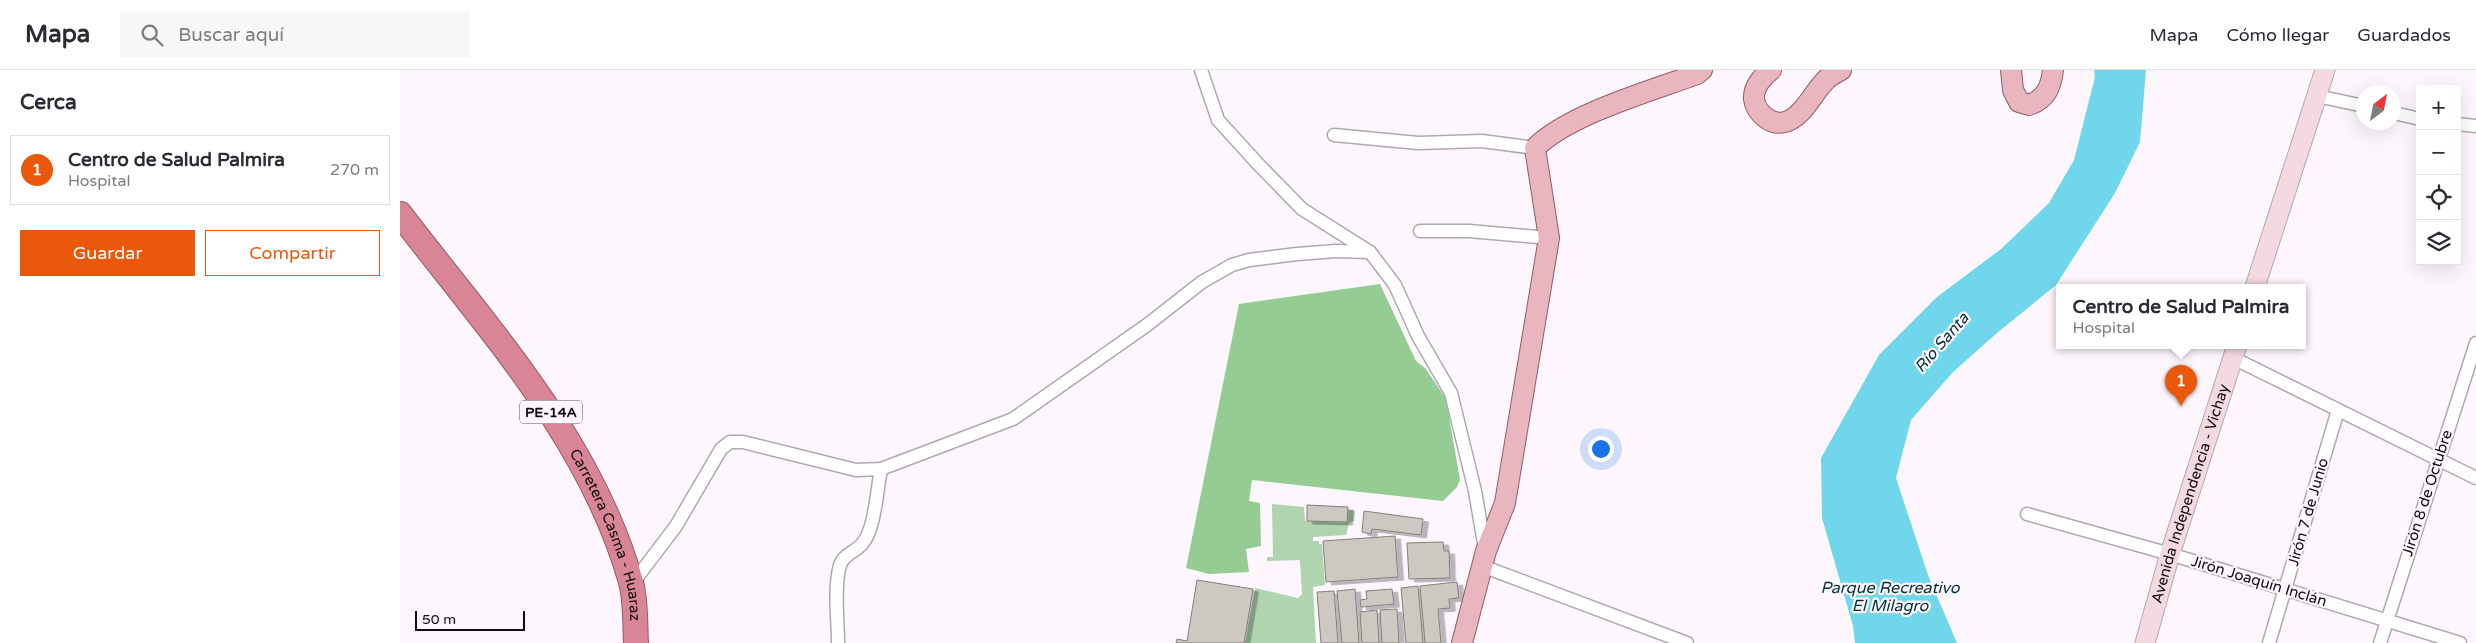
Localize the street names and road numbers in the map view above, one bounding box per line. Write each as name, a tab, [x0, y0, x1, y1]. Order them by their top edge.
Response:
street label: Avenida Independencia - Vichay	[2148, 382, 2233, 605]
road number: PE-14A	[520, 401, 582, 424]
street label: Jirón 8 de Octubre	[2398, 428, 2456, 558]
street label: Carretera Casma - Huaraz	[566, 446, 644, 621]
street label: Jirón 7 de Junio	[2284, 456, 2332, 568]
street label: Jirón Joaquín Inclán	[2189, 552, 2329, 610]

